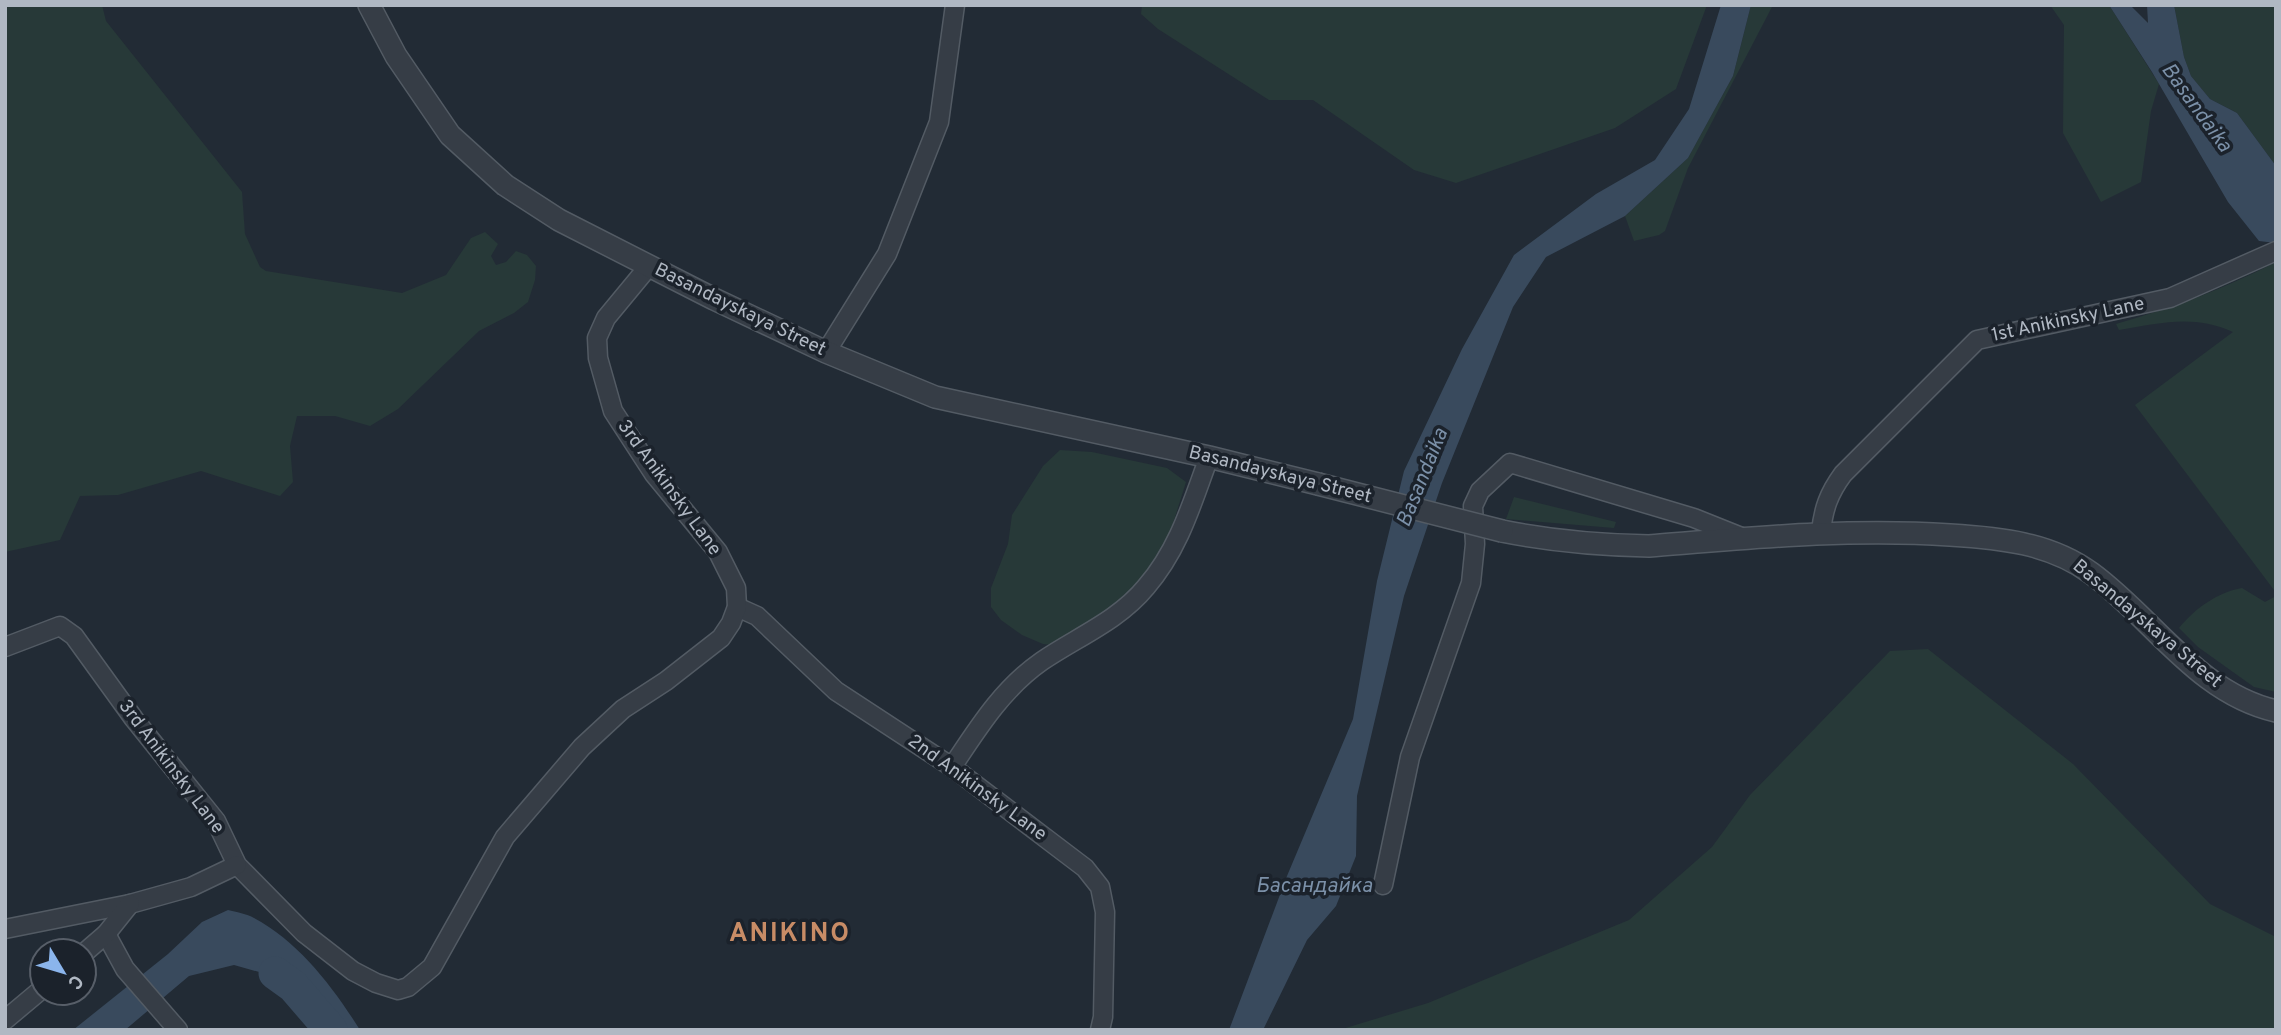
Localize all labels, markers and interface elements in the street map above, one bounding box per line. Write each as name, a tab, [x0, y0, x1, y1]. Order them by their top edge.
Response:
water label: Basandaika	[2154, 58, 2238, 158]
street label: Basandayskaya Street	[650, 258, 830, 362]
street label: 1st Anikinsky Lane	[1989, 292, 2147, 348]
street label: 3rd Anikinsky Lane	[612, 415, 726, 561]
water label: Basandaika	[1391, 425, 1455, 531]
street label: Basandayskaya Street	[1186, 441, 1374, 509]
street label: Basandayskaya Street	[2067, 554, 2227, 694]
street label: 3rd Anikinsky Lane	[113, 695, 229, 839]
street label: 2nd Anikinsky Lane	[903, 729, 1051, 847]
water label: Басандайка	[1256, 873, 1372, 900]
district label: ANIKINO	[729, 918, 851, 951]
north arrow	[28, 937, 98, 1007]
text: С	[62, 969, 88, 993]

